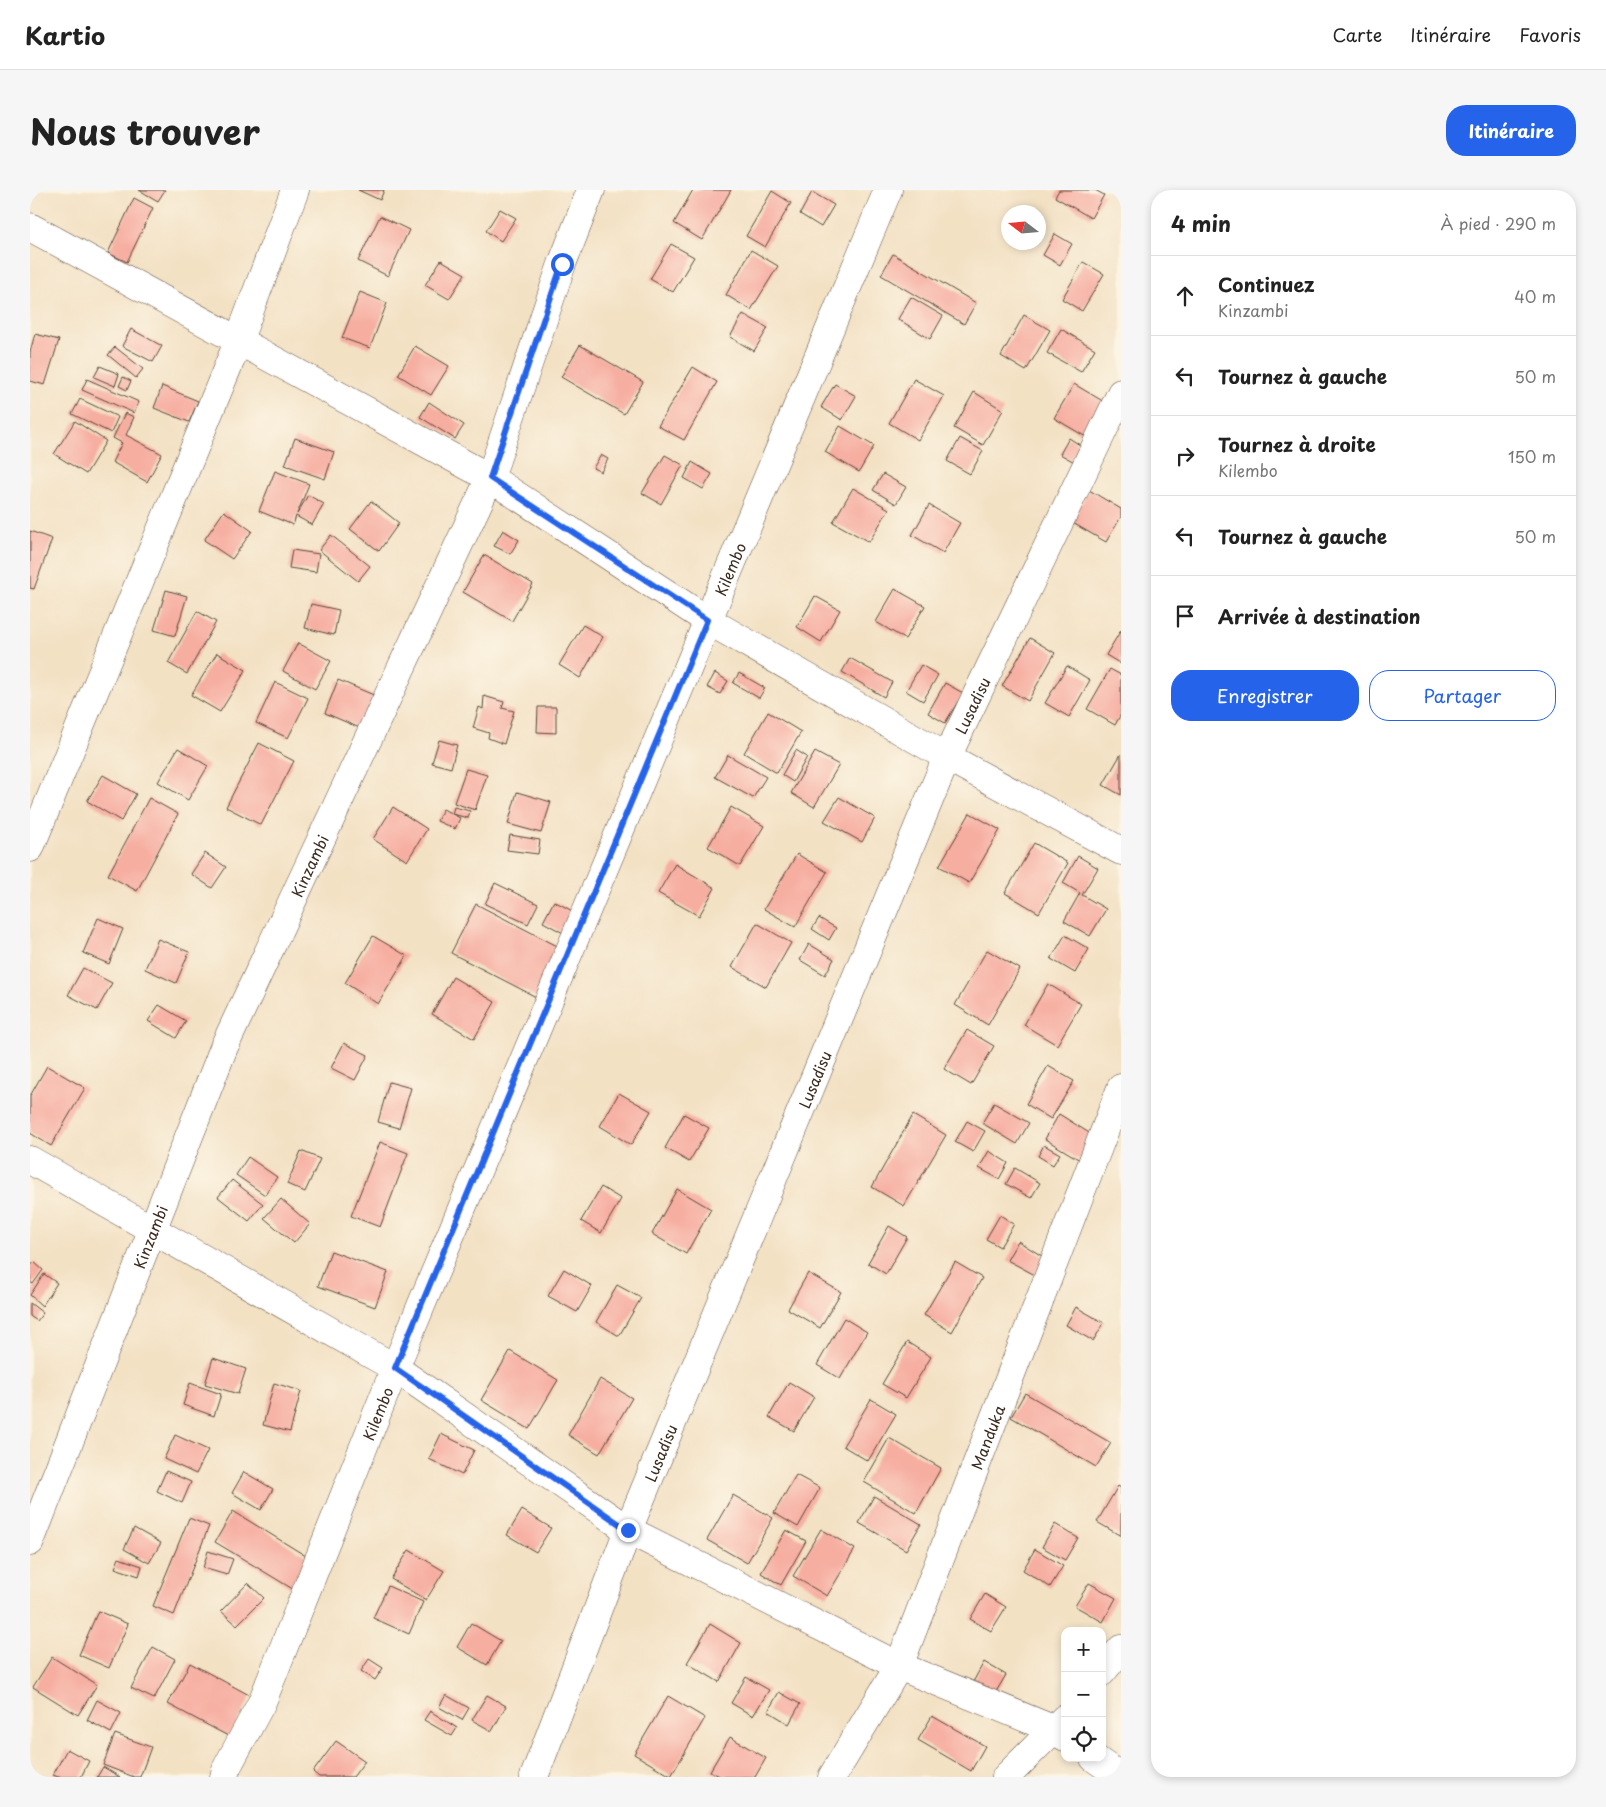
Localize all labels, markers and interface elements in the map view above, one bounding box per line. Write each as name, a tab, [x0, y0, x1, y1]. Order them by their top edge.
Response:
text: Kartio	[25, 17, 105, 53]
text: Carte	[1332, 21, 1382, 48]
text: Itinéraire	[1410, 21, 1491, 48]
text: Favoris	[1519, 21, 1581, 48]
text: Nous trouver	[30, 104, 260, 157]
button: Itinéraire	[1446, 105, 1576, 156]
north arrow	[1001, 205, 1046, 250]
text: 4 min	[1171, 207, 1231, 239]
text: À pied · 290 m	[1440, 211, 1556, 235]
route start	[551, 253, 574, 276]
text: Continuez	[1218, 270, 1315, 298]
icon: ahead	[1171, 282, 1199, 310]
text: 40 m	[1514, 284, 1556, 308]
text: Kinzambi	[1218, 298, 1289, 322]
icon: left	[1171, 362, 1199, 390]
text: Tournez à gauche	[1218, 362, 1387, 390]
text: 50 m	[1515, 364, 1556, 388]
text: Tournez à droite	[1218, 430, 1376, 458]
icon: right	[1171, 442, 1199, 470]
text: 150 m	[1508, 444, 1556, 468]
text: Kilembo	[1218, 458, 1278, 482]
icon: left	[1171, 522, 1199, 550]
text: Tournez à gauche	[1218, 522, 1387, 550]
text: 50 m	[1515, 524, 1556, 548]
street label: Kilembo	[708, 539, 751, 599]
icon: arrive	[1171, 602, 1199, 630]
text: Arrivée à destination	[1218, 602, 1421, 630]
button: Enregistrer	[1171, 670, 1359, 721]
button: Partager	[1369, 670, 1556, 721]
street label: Lusadisu	[948, 673, 995, 737]
street label: Kinzambi	[284, 831, 333, 900]
street label: Lusadisu	[792, 1047, 836, 1111]
street label: Kinzambi	[127, 1202, 172, 1272]
street label: Kilembo	[356, 1383, 398, 1444]
street label: Manduka	[964, 1401, 1010, 1473]
street label: Lusadisu	[638, 1420, 682, 1485]
route end	[617, 1519, 640, 1542]
map controls	[1061, 1627, 1106, 1762]
button: +	[1061, 1627, 1106, 1672]
button: −	[1061, 1672, 1106, 1717]
button: locate	[1061, 1717, 1106, 1762]

